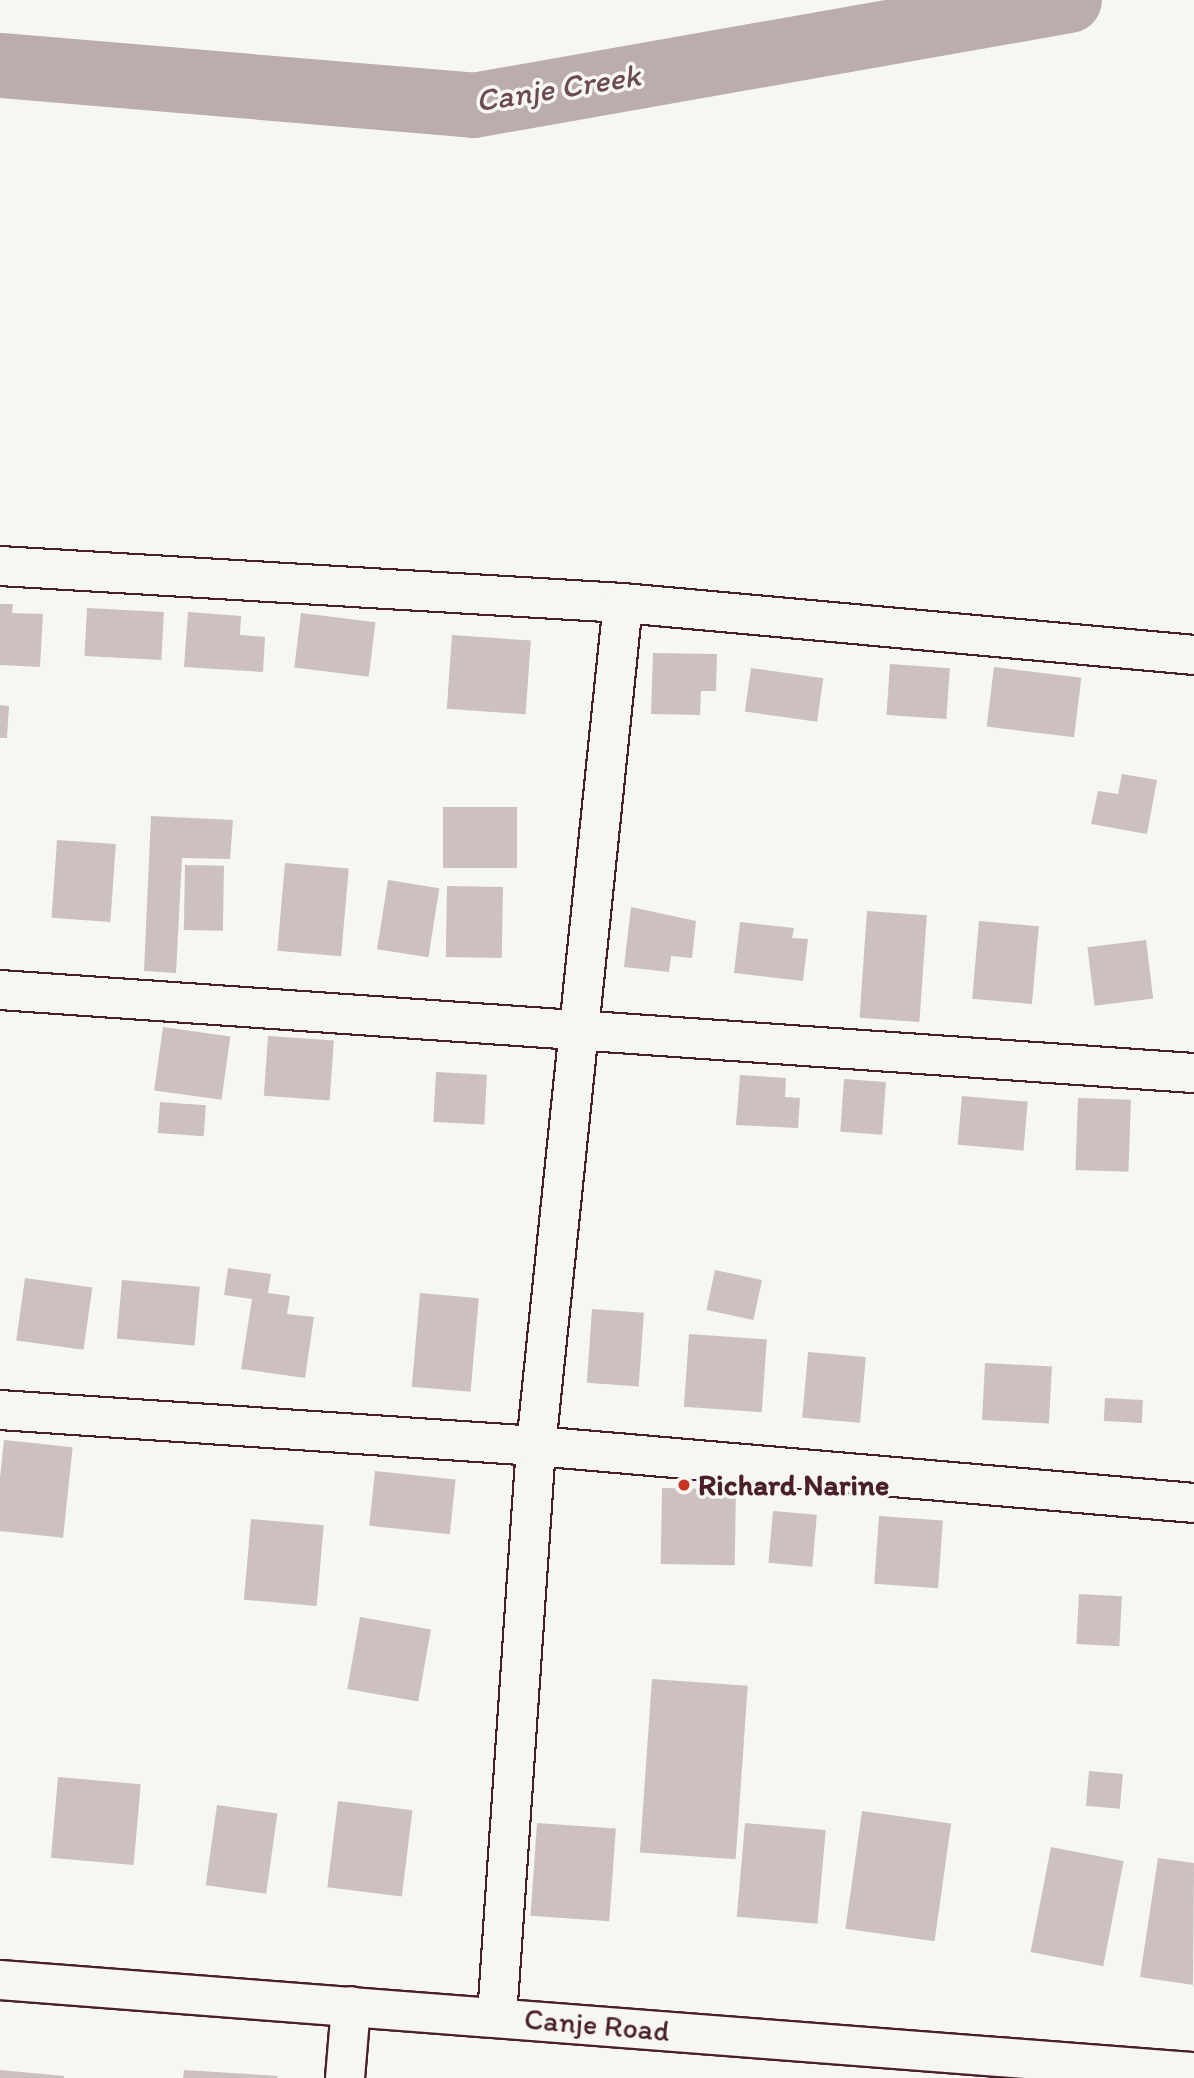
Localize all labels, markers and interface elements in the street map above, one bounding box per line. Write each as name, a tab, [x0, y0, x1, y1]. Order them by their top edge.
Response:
water label: Canje Creek	[473, 56, 643, 120]
place label: Richard Narine	[698, 1467, 889, 1503]
marker: Richard Narine	[676, 1477, 692, 1493]
street label: Canje Road	[523, 2001, 671, 2049]

